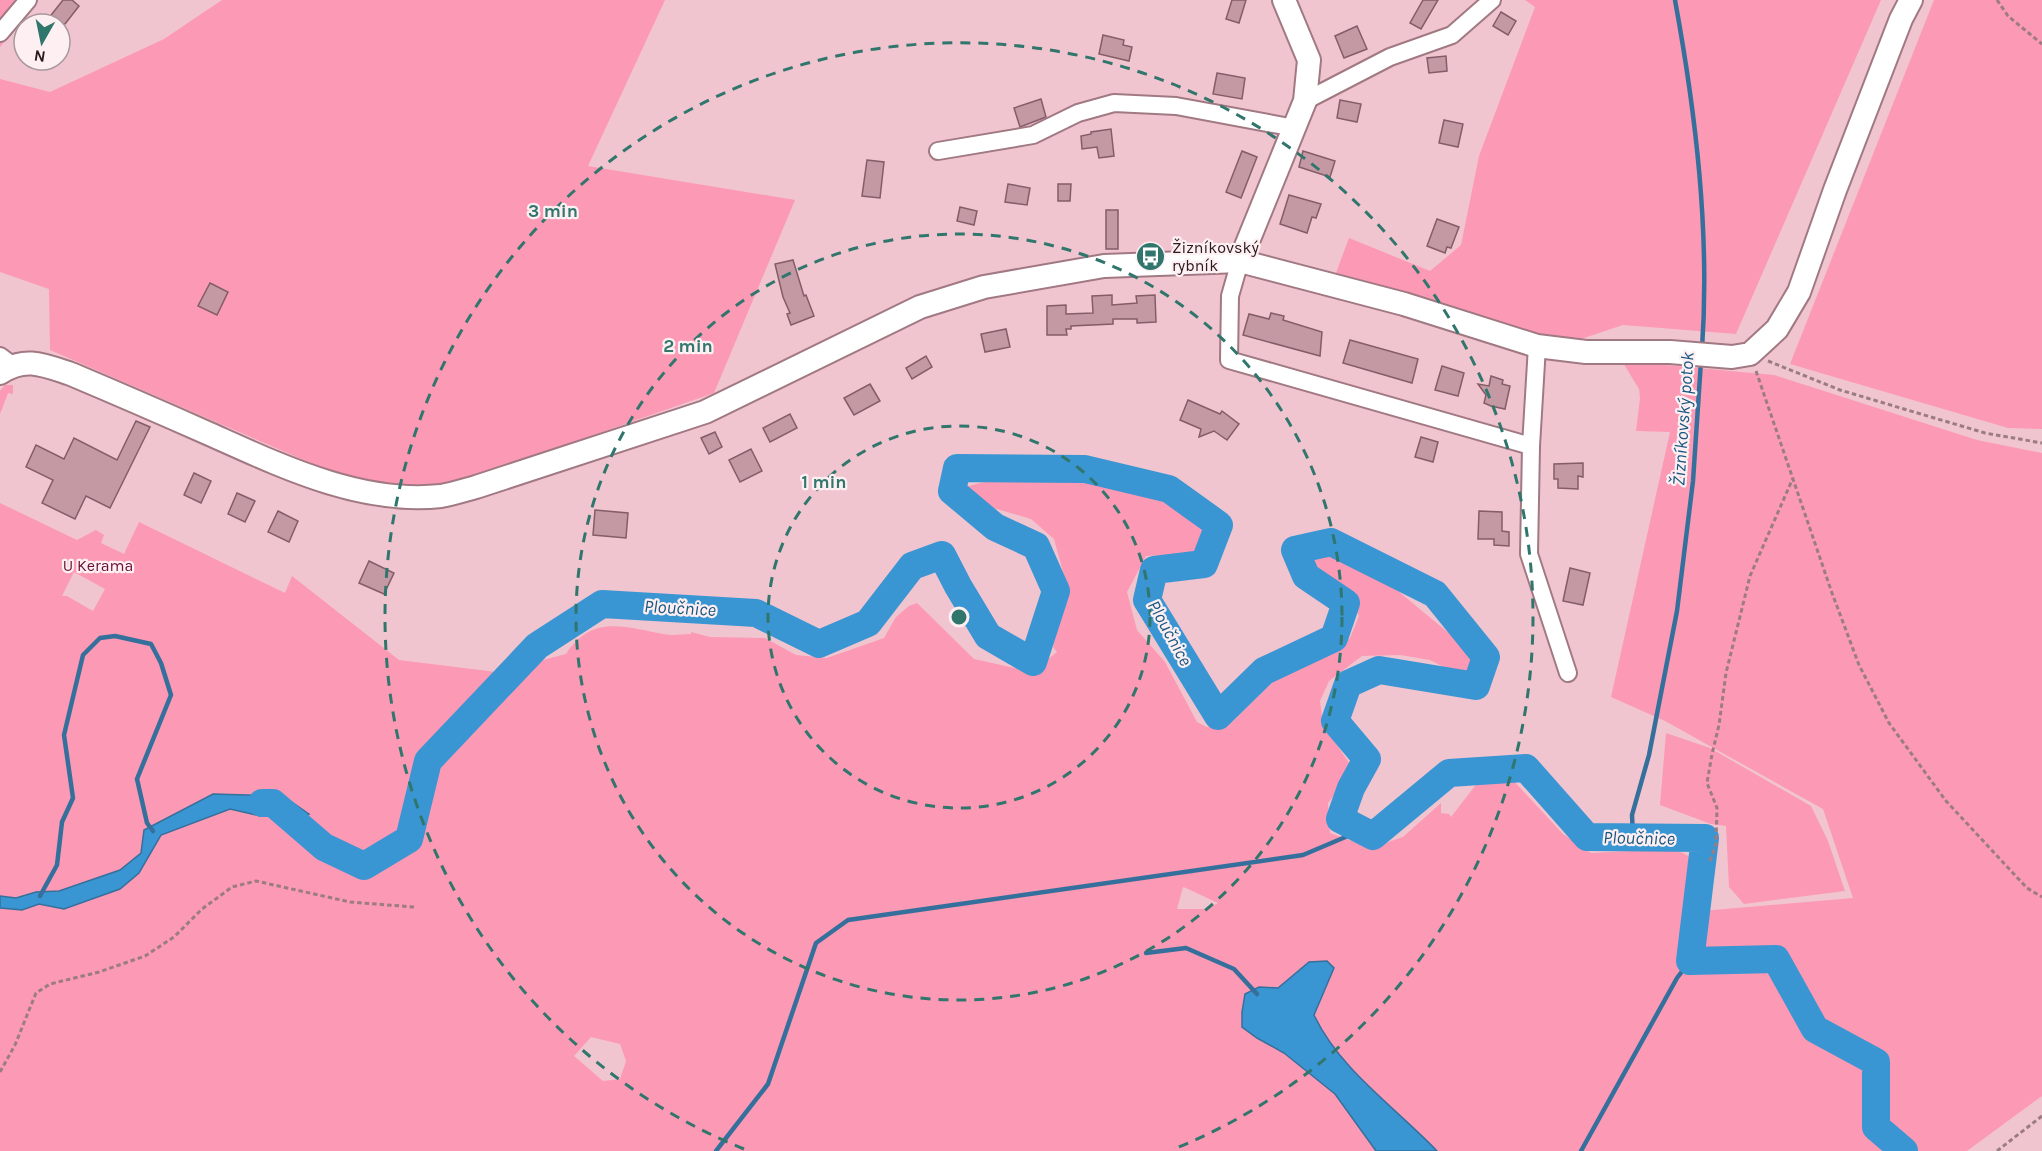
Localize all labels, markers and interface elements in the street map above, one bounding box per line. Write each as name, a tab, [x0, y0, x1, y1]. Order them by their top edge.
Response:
north arrow	[12, 12, 72, 72]
text: N	[33, 46, 47, 67]
text: 3 min	[528, 200, 578, 222]
place label: Žizníkovský rybník	[1172, 238, 1259, 275]
bus stop icon: Žizníkovský rybník	[1135, 240, 1167, 272]
text: 2 min	[663, 335, 713, 357]
water label: Žizníkovský potok	[1666, 350, 1699, 487]
text: 1 min	[801, 471, 847, 493]
park label: U Kerama	[63, 556, 133, 575]
water label: Ploučnice	[644, 595, 716, 621]
water label: Ploučnice	[1143, 596, 1197, 670]
centre of rings	[949, 607, 969, 627]
water label: Ploučnice	[1603, 826, 1675, 850]

